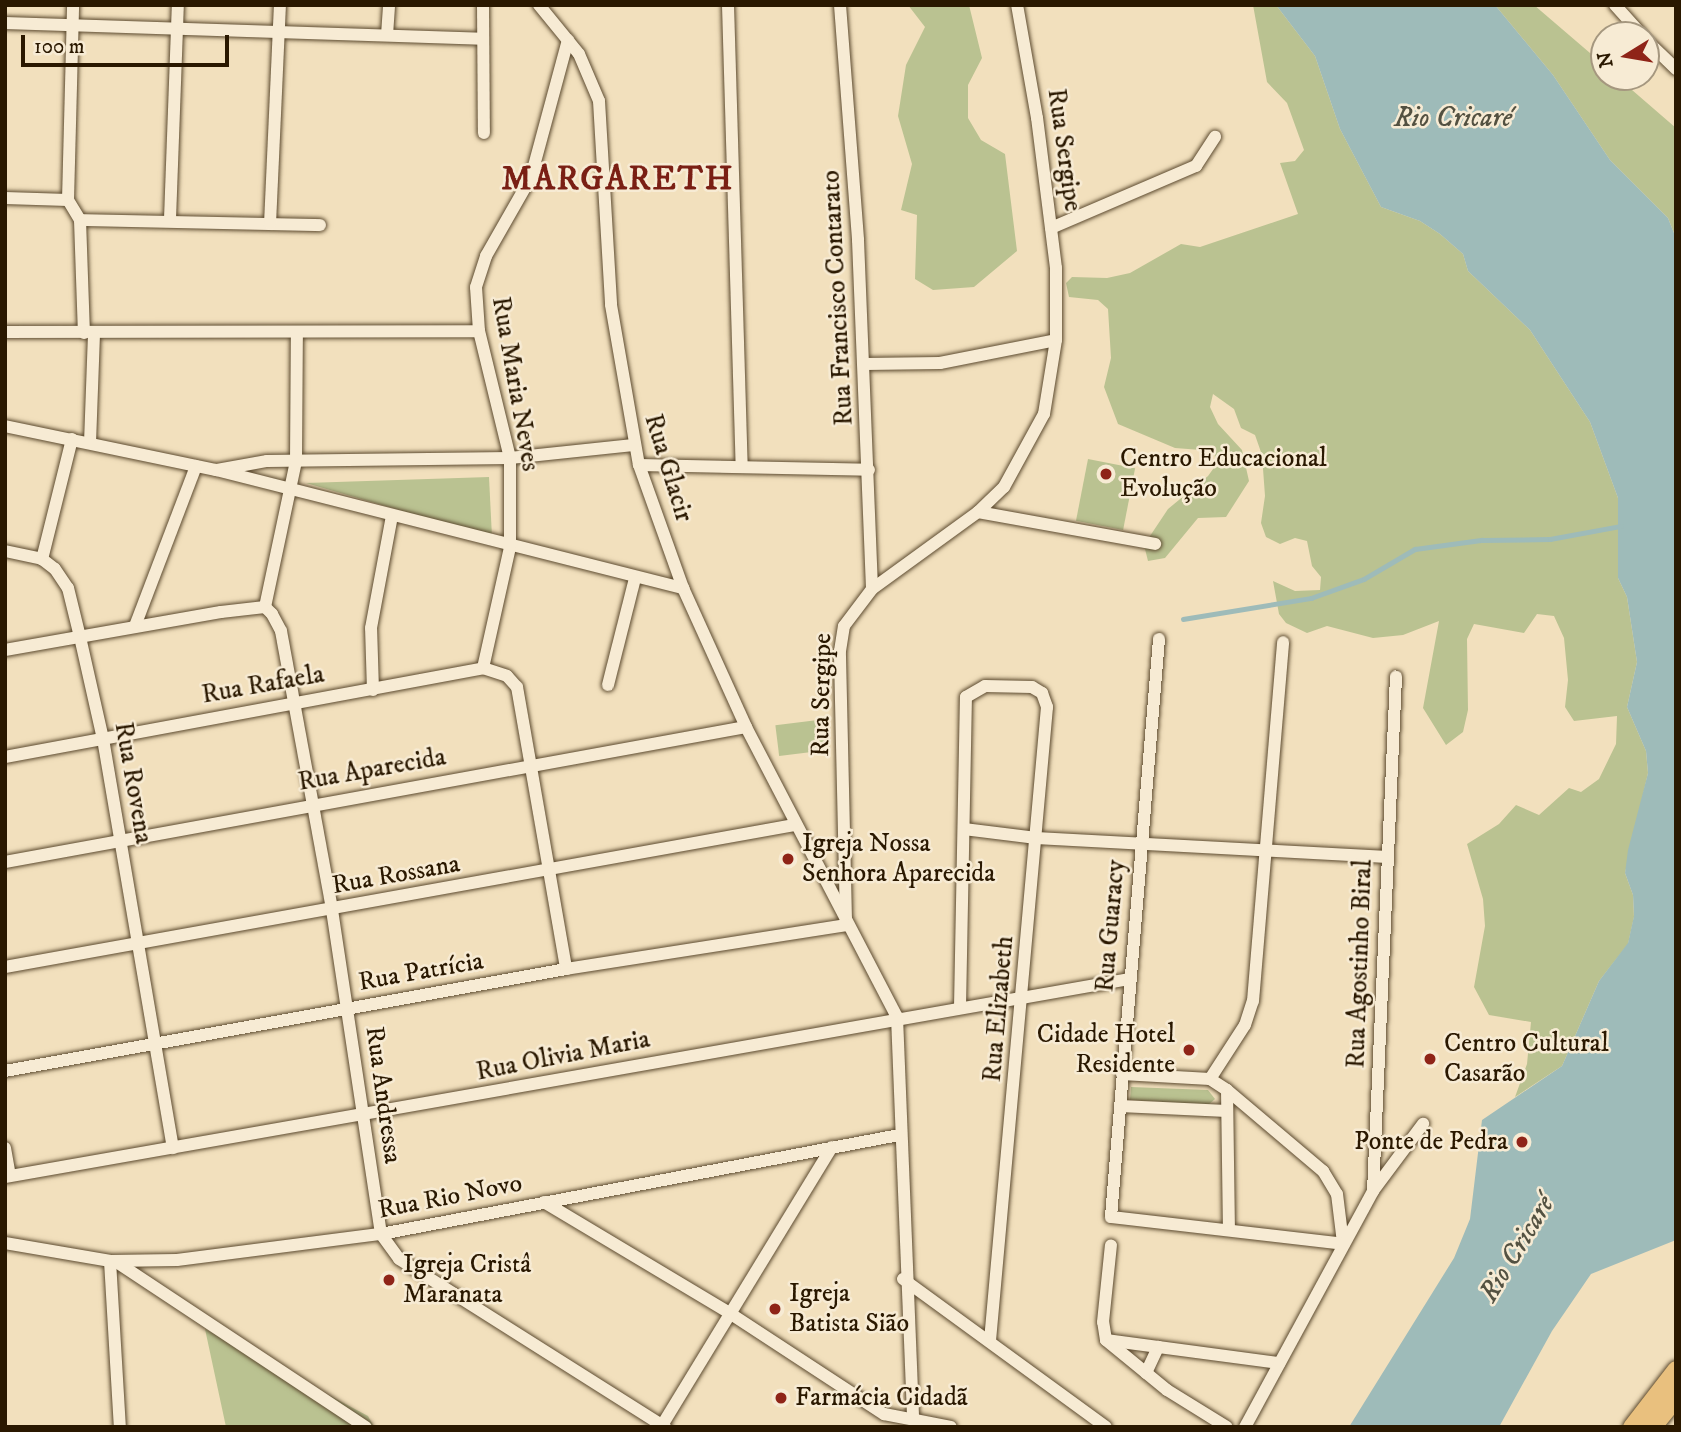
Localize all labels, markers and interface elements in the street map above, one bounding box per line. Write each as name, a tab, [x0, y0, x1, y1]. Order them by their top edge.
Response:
scale bar	[24, 21, 233, 65]
north arrow	[1590, 21, 1660, 91]
text: 100 m	[34, 34, 85, 60]
text: N	[1593, 50, 1619, 70]
street label: Rua Sergipe	[1040, 87, 1088, 213]
water label: Rio Cricaré	[1394, 101, 1512, 135]
district label: MARGARETH	[503, 160, 733, 200]
street label: Rua Francisco Contarato	[816, 169, 860, 427]
street label: Rua Maria Neves	[484, 294, 546, 474]
street label: Rua Glacir	[637, 410, 699, 526]
place label: Centro Educacional Evolução	[1120, 443, 1327, 504]
marker: Centro Educacional Evolução	[1098, 466, 1114, 482]
street label: Rua Sergipe	[805, 633, 839, 757]
street label: Rua Rafaela	[199, 659, 327, 711]
street label: Rua Rovena	[107, 720, 159, 846]
street label: Rua Aparecida	[296, 742, 448, 798]
place label: Igreja Nossa Senhora Aparecida	[802, 828, 995, 890]
street label: Rua Rossana	[330, 848, 462, 902]
marker: Igreja Nossa Senhora Aparecida	[780, 851, 796, 867]
street label: Rua Guaracy	[1090, 859, 1132, 993]
street label: Rua Agostinho Biral	[1341, 859, 1379, 1069]
street label: Rua Elizabeth	[977, 935, 1021, 1083]
street label: Rua Patrícia	[356, 946, 486, 998]
place label: Cidade Hotel Residente	[1037, 1019, 1175, 1080]
street label: Rua Andressa	[358, 1024, 408, 1166]
street label: Rua Olivia Maria	[474, 1024, 652, 1088]
place label: Centro Cultural Casarão	[1444, 1028, 1609, 1090]
marker: Cidade Hotel Residente	[1181, 1042, 1197, 1058]
marker: Centro Cultural Casarão	[1422, 1051, 1438, 1067]
place label: Ponte de Pedra	[1354, 1126, 1508, 1158]
marker: Ponte de Pedra	[1514, 1134, 1530, 1150]
street label: Rua Rio Novo	[375, 1168, 525, 1226]
water label: Rio Cricaré	[1472, 1190, 1562, 1308]
place label: Igreja Cristâ Maranata	[403, 1249, 531, 1310]
marker: Igreja Cristâ Maranata	[381, 1272, 397, 1288]
place label: Igreja Batista Sião	[789, 1278, 909, 1340]
marker: Igreja Batista Sião	[767, 1301, 783, 1317]
place label: Farmácia Cidadã	[795, 1382, 968, 1414]
marker: Farmácia Cidadã	[773, 1390, 789, 1406]

